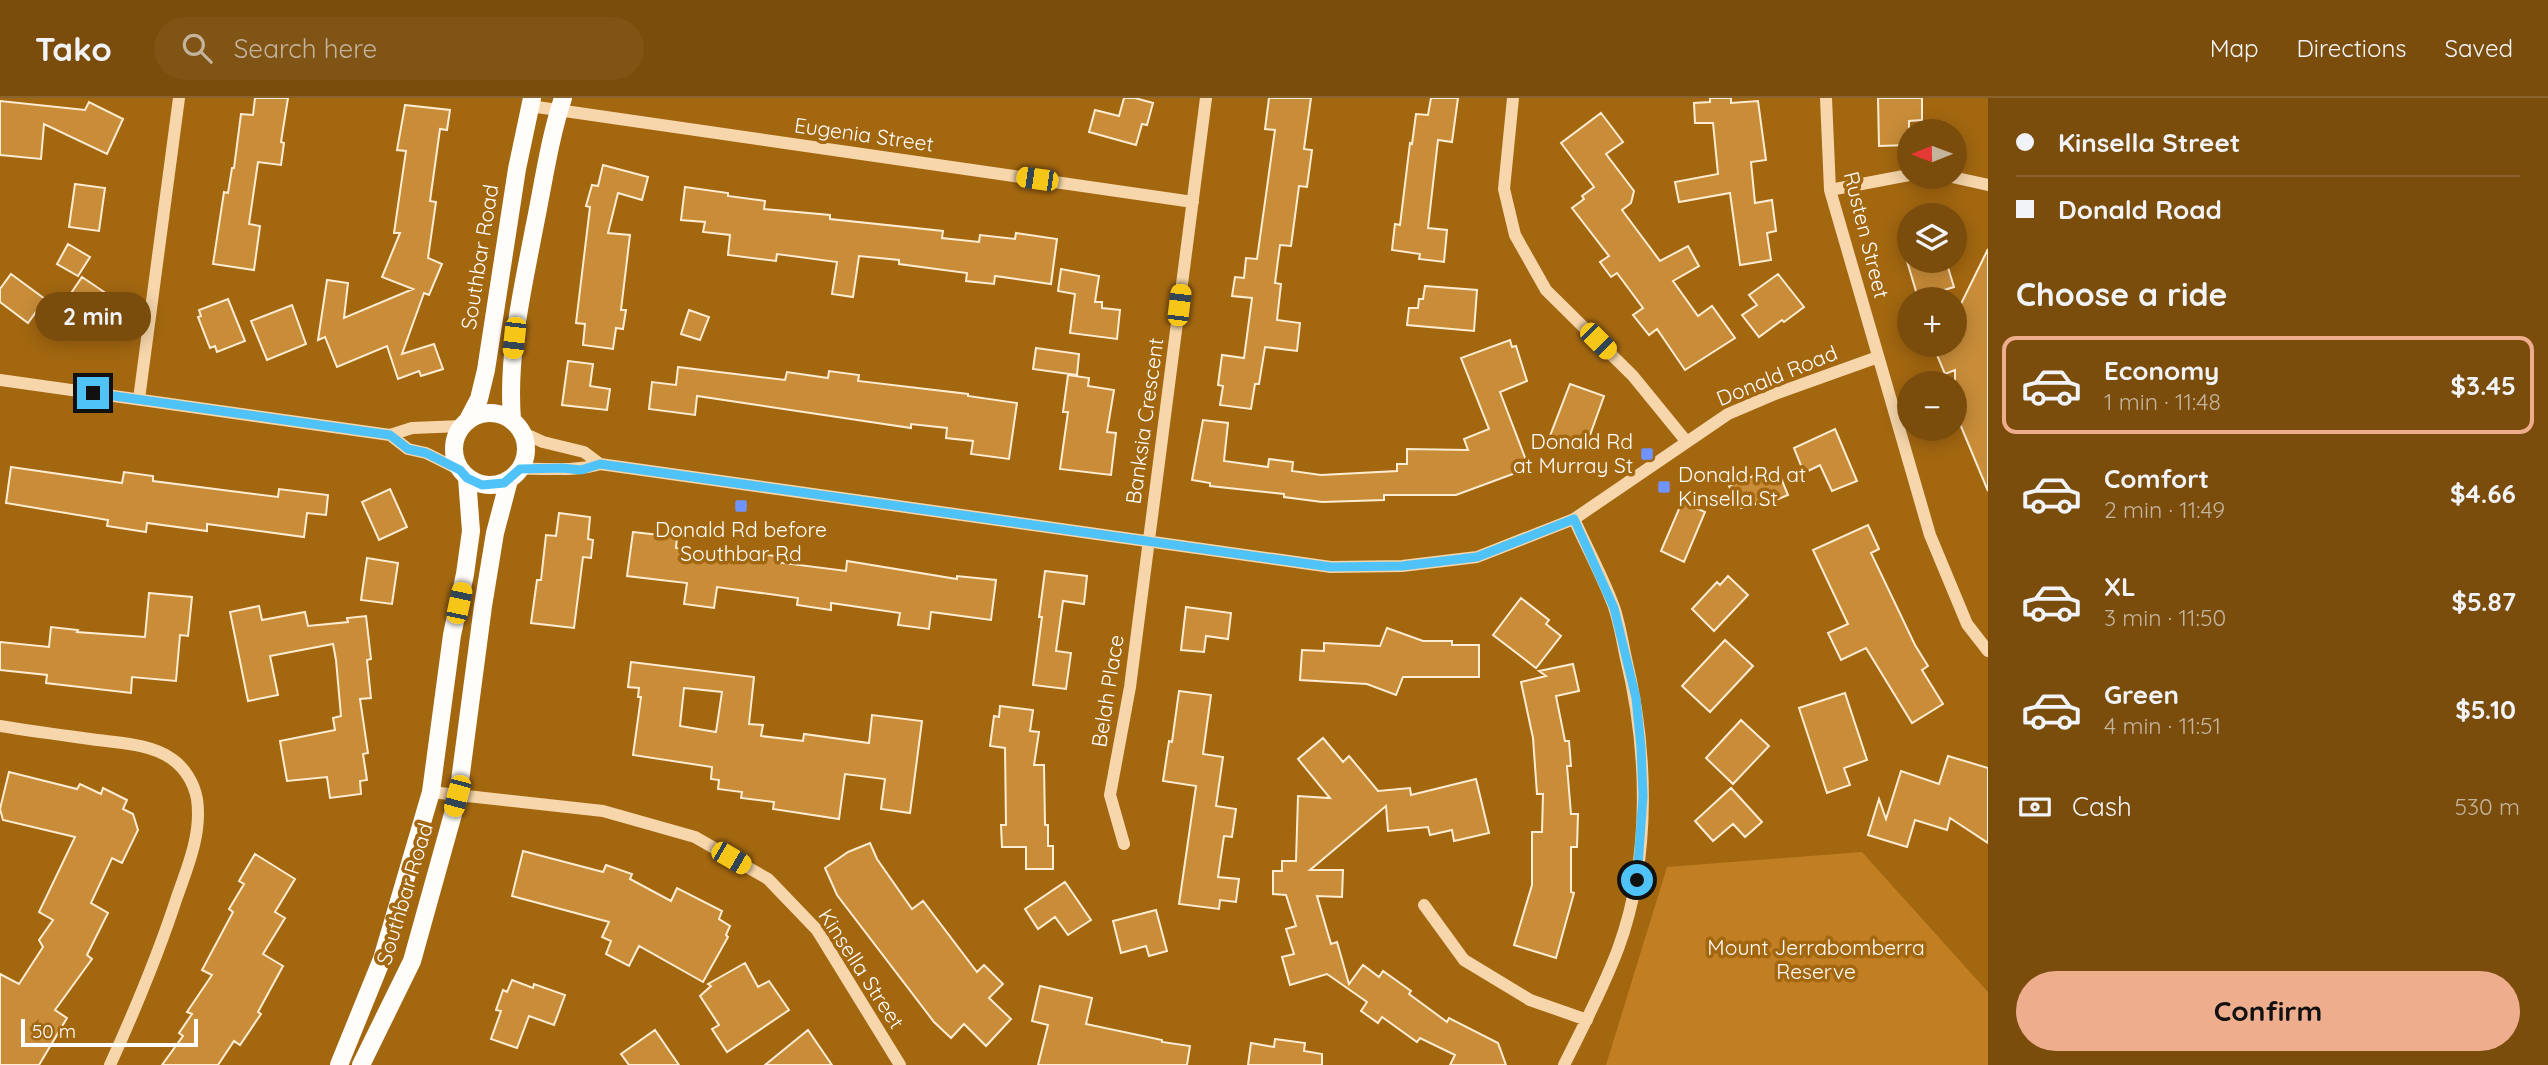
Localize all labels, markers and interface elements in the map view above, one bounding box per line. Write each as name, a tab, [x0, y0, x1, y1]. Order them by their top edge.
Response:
search box	[154, 17, 644, 80]
text: Tako	[35, 28, 112, 69]
icon: search	[178, 29, 216, 67]
text: Search here	[234, 32, 377, 65]
text: Map	[2210, 33, 2259, 63]
text: Directions	[2297, 33, 2407, 63]
text: Saved	[2445, 33, 2513, 63]
street label: Eugenia Street	[793, 111, 936, 157]
north arrow	[1897, 119, 1967, 189]
map controls	[1897, 119, 1967, 441]
text: Kinsella Street	[2058, 126, 2240, 159]
car	[1015, 166, 1060, 192]
street label: Rusten Street	[1839, 169, 1895, 301]
street label: Southbar Road	[455, 182, 503, 331]
text: Donald Road	[2058, 193, 2222, 226]
button: layers	[1897, 203, 1967, 273]
text: Choose a ride	[2016, 274, 2228, 314]
car	[1167, 283, 1192, 327]
button: +	[1897, 287, 1967, 357]
callout: 2 min	[35, 292, 151, 341]
text: 2 min	[63, 302, 123, 331]
car	[502, 316, 527, 360]
car	[1576, 319, 1621, 363]
street label: Banksia Crescent	[1119, 336, 1169, 506]
street label: Donald Road	[1712, 339, 1841, 411]
icon: car	[2020, 354, 2083, 417]
text: Economy	[2104, 354, 2219, 387]
text: $3.45	[2451, 369, 2516, 402]
button: −	[1897, 371, 1967, 441]
route end	[77, 377, 109, 409]
text: 1 min · 11:48	[2104, 387, 2221, 416]
place label: Donald Rd at Murray St	[1513, 428, 1633, 478]
marker: Donald Rd at Murray St	[1639, 446, 1655, 462]
place label: Donald Rd at Kinsella St	[1678, 461, 1806, 511]
icon: car	[2020, 462, 2083, 525]
text: Comfort	[2104, 462, 2209, 495]
text: $4.66	[2450, 477, 2516, 510]
marker: Donald Rd at Kinsella St	[1656, 479, 1672, 495]
text: 2 min · 11:49	[2104, 495, 2225, 524]
marker: Donald Rd before Southbar Rd	[733, 498, 749, 514]
place label: Donald Rd before Southbar Rd	[655, 516, 827, 566]
icon: car	[2020, 570, 2083, 633]
text: XL	[2104, 570, 2136, 603]
car	[445, 580, 474, 626]
text: $5.87	[2452, 585, 2516, 618]
text: 3 min · 11:50	[2104, 603, 2226, 632]
street label: Belah Place	[1085, 633, 1129, 749]
icon: car	[2020, 678, 2083, 741]
text: Green	[2104, 678, 2179, 711]
text: $5.10	[2455, 693, 2516, 726]
text: 4 min · 11:51	[2104, 711, 2221, 740]
car	[442, 773, 473, 819]
icon: cash	[2016, 788, 2054, 826]
text: Cash	[2072, 790, 2132, 823]
text: 530 m	[2454, 792, 2520, 821]
street label: Southbar Road	[370, 820, 438, 968]
car	[708, 838, 755, 878]
route start	[1621, 864, 1653, 896]
street label: Kinsella Street	[813, 903, 910, 1033]
park label: Mount Jerrabomberra Reserve	[1707, 934, 1925, 984]
button: Confirm	[2016, 971, 2520, 1051]
scale bar	[21, 1016, 198, 1048]
text: 50 m	[32, 1019, 76, 1043]

